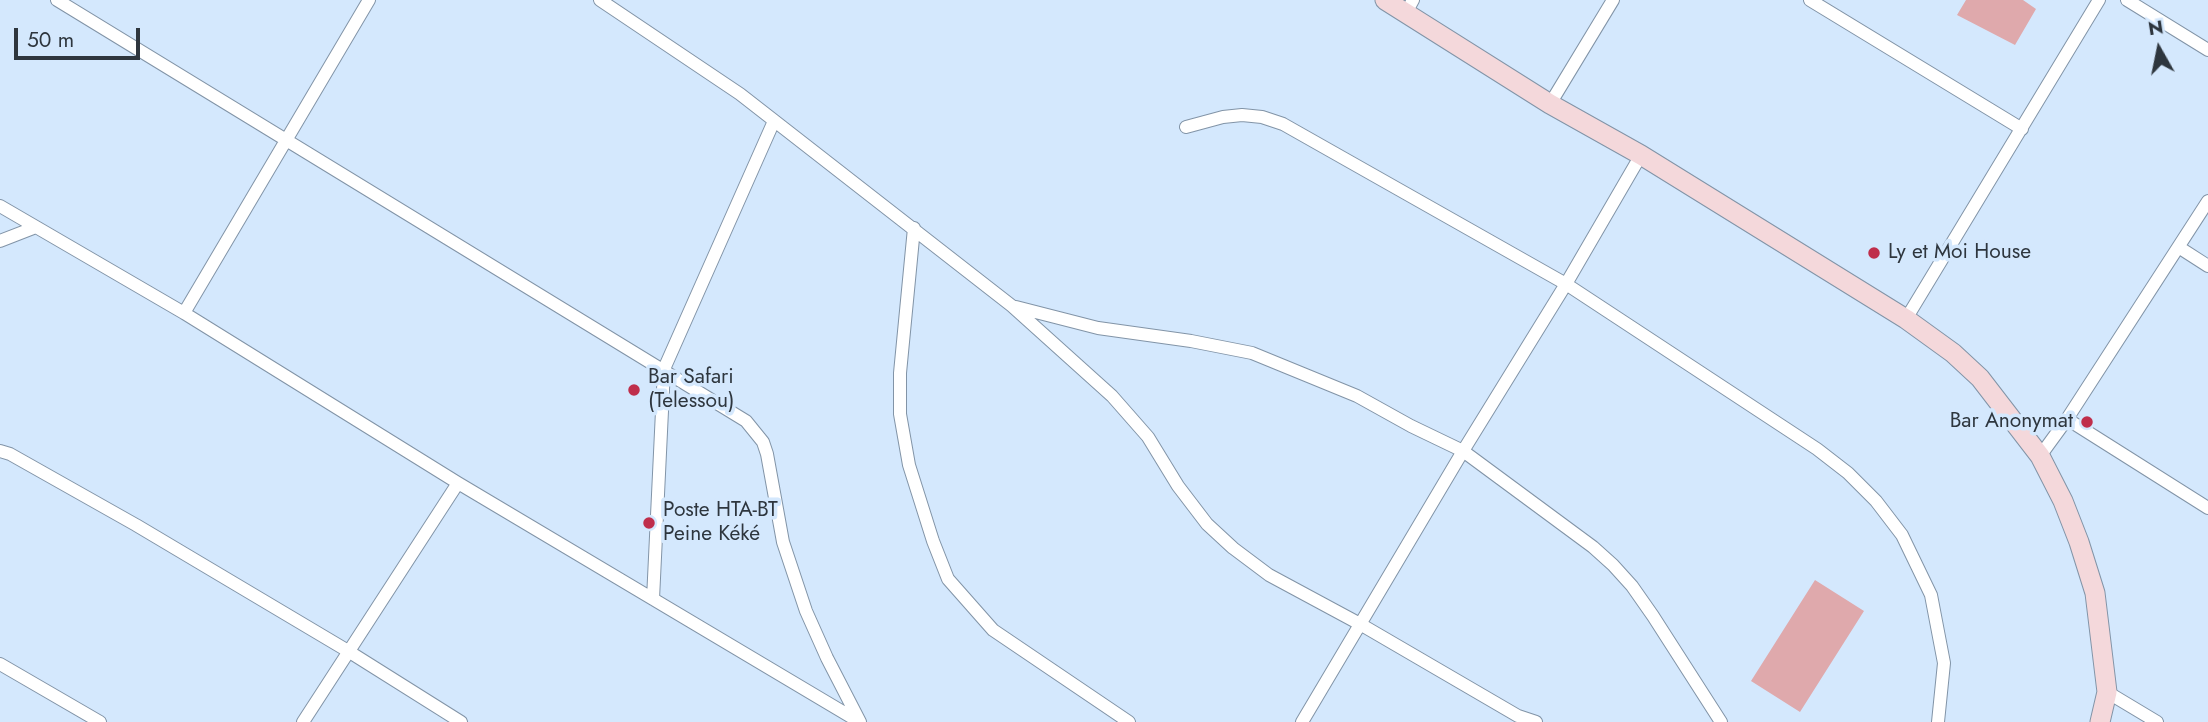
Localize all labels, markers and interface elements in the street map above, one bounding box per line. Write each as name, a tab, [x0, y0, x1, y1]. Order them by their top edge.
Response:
text: N	[2146, 13, 2165, 42]
scale bar	[18, 14, 144, 58]
north arrow	[2124, 14, 2194, 84]
text: 50 m	[27, 25, 74, 55]
place label: Ly et Moi House	[1888, 240, 2031, 266]
marker: Ly et Moi House	[1866, 245, 1882, 261]
place label: Bar Safari (Telessou)	[648, 365, 735, 415]
marker: Bar Safari (Telessou)	[626, 382, 642, 398]
place label: Bar Anonymat	[1950, 409, 2073, 435]
marker: Bar Anonymat	[2079, 414, 2095, 430]
place label: Poste HTA-BT Peine Kéké	[663, 498, 778, 548]
marker: Poste HTA-BT Peine Kéké	[641, 515, 657, 531]

